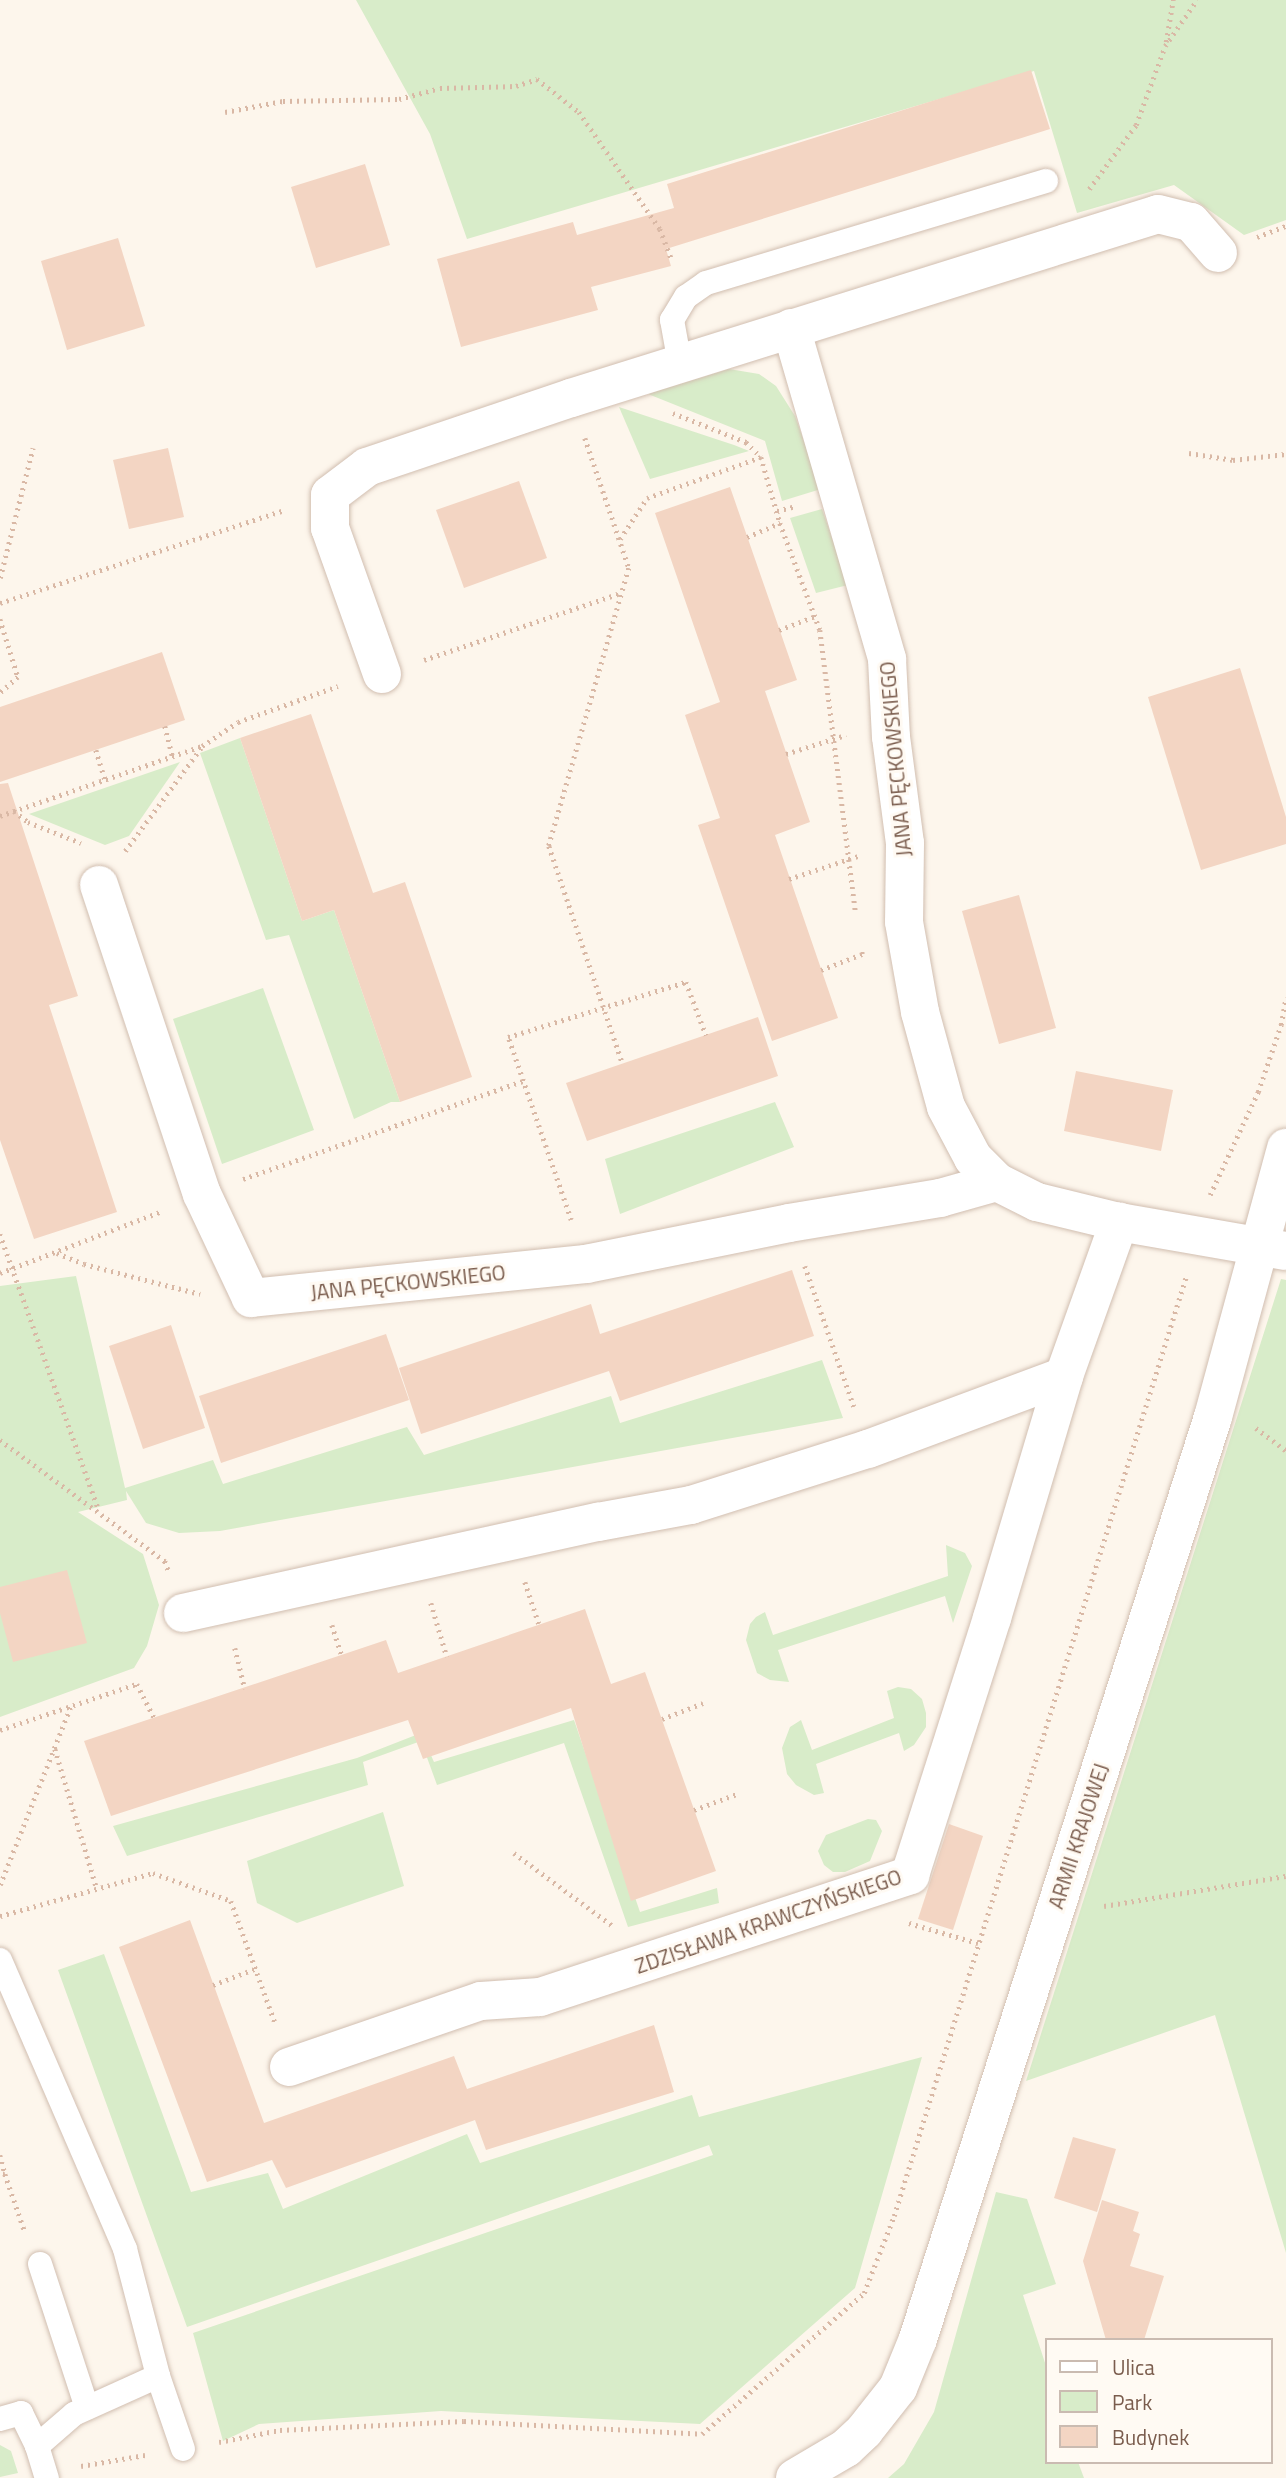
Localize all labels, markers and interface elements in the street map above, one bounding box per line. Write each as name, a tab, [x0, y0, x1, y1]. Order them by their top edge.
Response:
street label: JANA PĘCKOWSKIEGO	[874, 660, 916, 858]
street label: JANA PĘCKOWSKIEGO	[309, 1259, 507, 1305]
street label: ARMII KRAJOWEJ	[1043, 1760, 1113, 1912]
street label: ZDZISŁAWA KRAWCZYŃSKIEGO	[631, 1863, 905, 1979]
legend	[1044, 2338, 1272, 2464]
text: Ulica	[1112, 2351, 1155, 2383]
text: Park	[1112, 2386, 1152, 2418]
text: Budynek	[1112, 2421, 1189, 2453]

